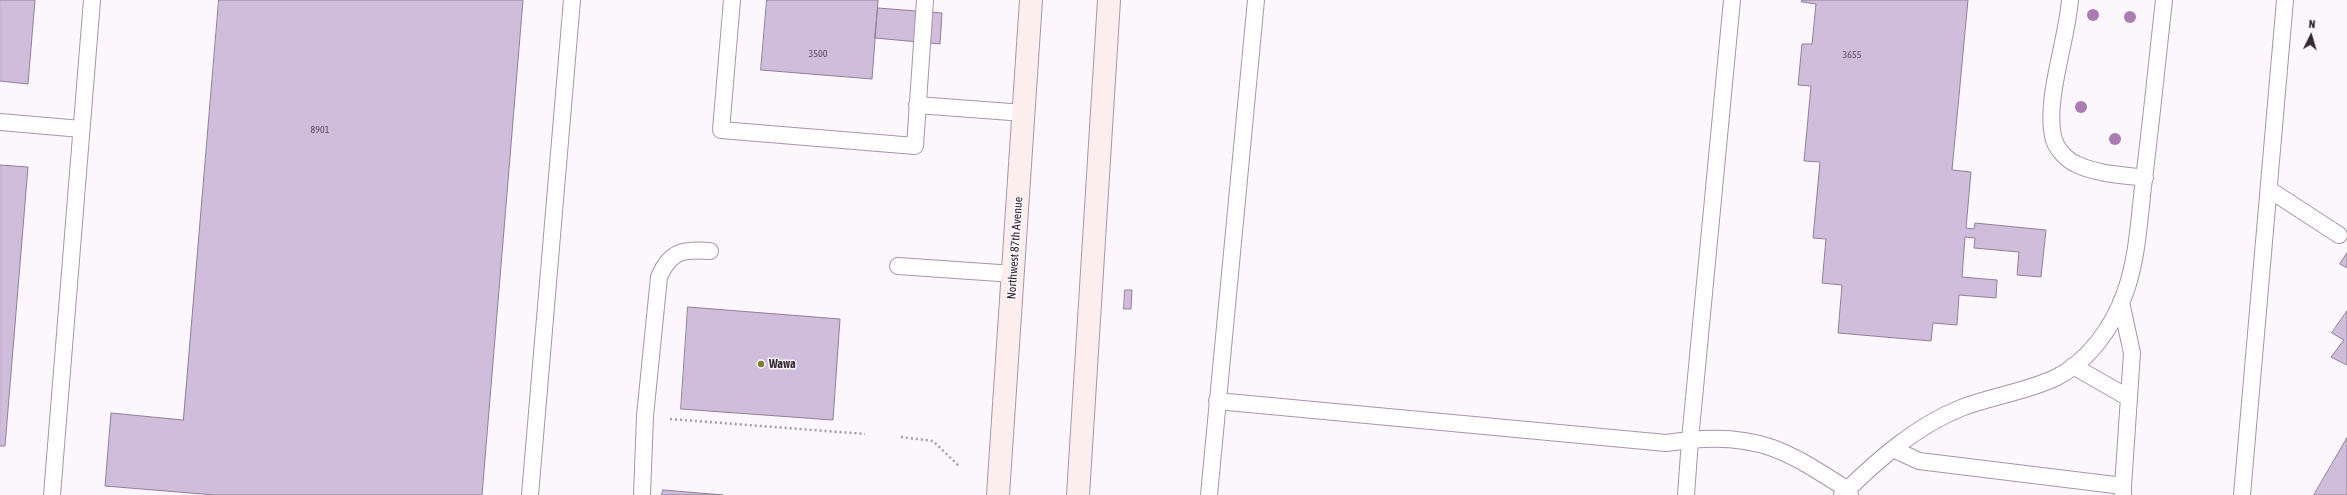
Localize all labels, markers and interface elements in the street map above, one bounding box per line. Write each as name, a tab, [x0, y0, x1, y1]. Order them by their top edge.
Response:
north arrow	[2291, 16, 2331, 56]
text: N	[2308, 18, 2316, 30]
house number: 3500	[809, 48, 827, 60]
house number: 3655	[1843, 49, 1861, 61]
house number: 8901	[311, 124, 329, 136]
street label: Northwest 87th Avenue	[1004, 196, 1026, 300]
place label: Wawa	[769, 357, 796, 371]
marker: Wawa	[756, 359, 766, 369]

